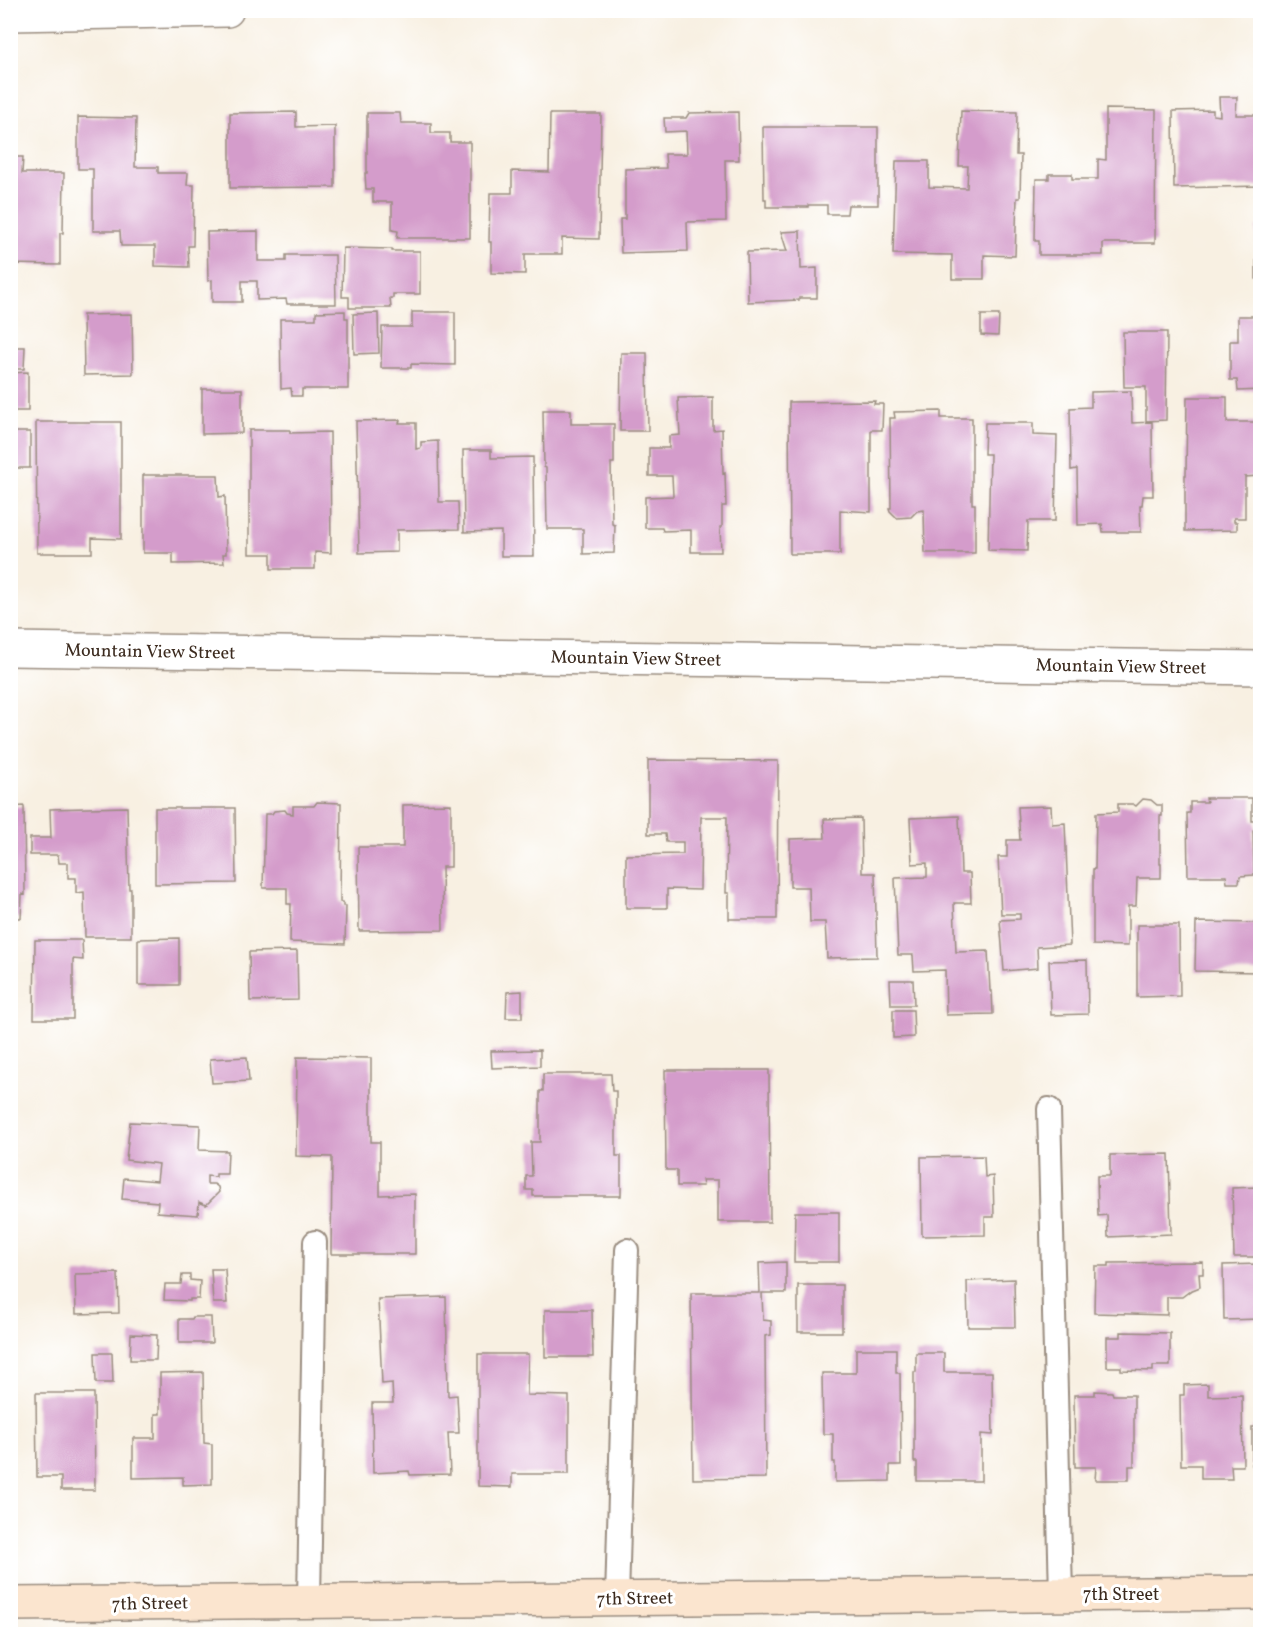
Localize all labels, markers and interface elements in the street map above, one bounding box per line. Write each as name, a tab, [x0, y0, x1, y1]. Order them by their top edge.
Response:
street label: Mountain View Street	[64, 639, 236, 666]
street label: Mountain View Street	[550, 646, 722, 673]
street label: Mountain View Street	[1035, 654, 1207, 681]
street label: 7th Street	[1083, 1583, 1159, 1608]
street label: 7th Street	[597, 1586, 674, 1613]
street label: 7th Street	[112, 1591, 189, 1618]

